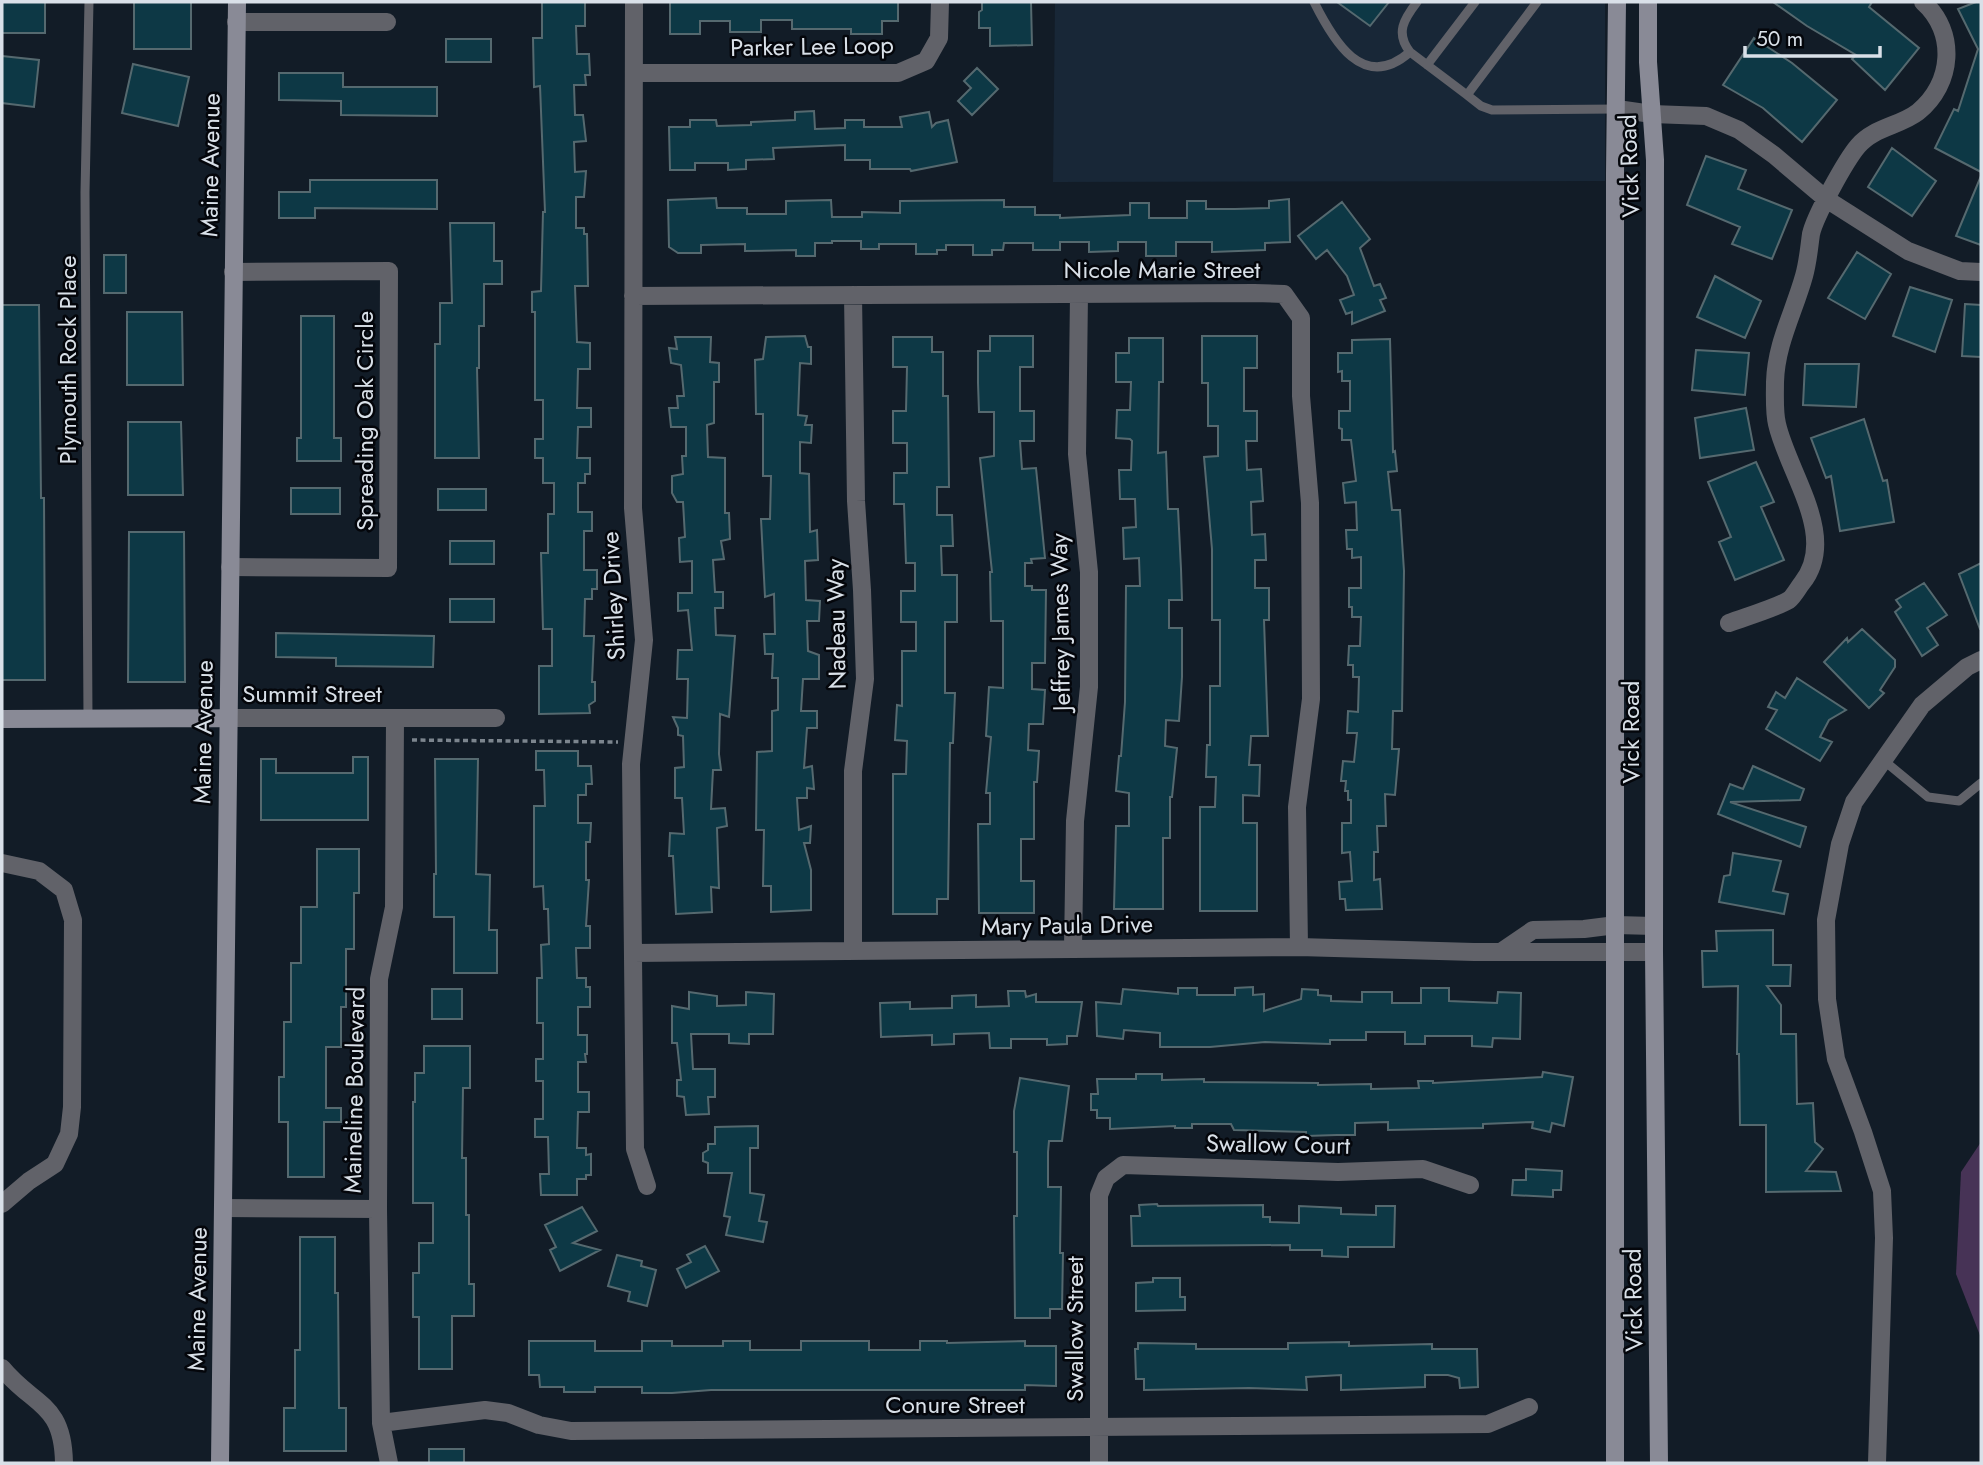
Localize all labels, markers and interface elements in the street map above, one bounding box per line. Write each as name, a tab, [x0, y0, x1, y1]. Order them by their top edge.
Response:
scale bar	[1745, 14, 1880, 58]
text: 50 m	[1756, 24, 1803, 54]
street label: Parker Lee Loop	[730, 27, 894, 65]
street label: Maine Avenue	[191, 93, 229, 237]
street label: Vick Road	[1610, 114, 1648, 218]
street label: Nicole Marie Street	[1064, 252, 1261, 287]
street label: Plymouth Rock Place	[50, 255, 85, 465]
street label: Spreading Oak Circle	[347, 311, 382, 531]
street label: Shirley Drive	[592, 531, 634, 661]
street label: Jeffrey James Way	[1041, 532, 1079, 714]
street label: Nadeau Way	[817, 558, 855, 690]
street label: Maine Avenue	[184, 660, 222, 804]
street label: Summit Street	[242, 676, 382, 711]
street label: Vick Road	[1613, 680, 1648, 784]
street label: Mary Paula Drive	[981, 906, 1153, 944]
street label: Maineline Boulevard	[335, 986, 373, 1194]
street label: Swallow Court	[1205, 1125, 1351, 1163]
street label: Maine Avenue	[178, 1227, 216, 1371]
street label: Vick Road	[1615, 1248, 1651, 1352]
street label: Swallow Street	[1057, 1256, 1092, 1402]
street label: Conure Street	[885, 1387, 1025, 1422]

